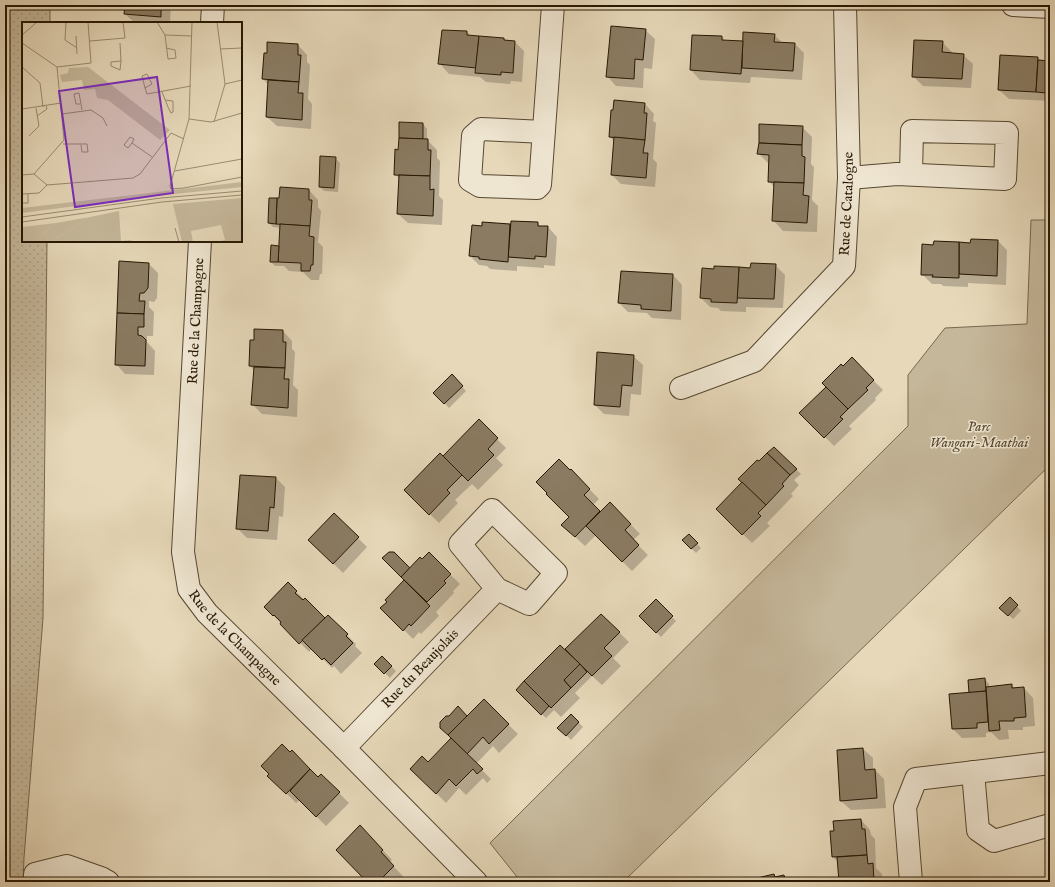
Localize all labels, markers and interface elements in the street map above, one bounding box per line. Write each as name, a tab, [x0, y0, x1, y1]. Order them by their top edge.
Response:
inset map	[22, 22, 242, 242]
street label: Rue de Catalogne	[836, 151, 858, 256]
street label: Rue de la Champagne	[184, 257, 208, 385]
park label: Parc Wangari-Maathai	[930, 418, 1029, 453]
street label: Rue de la Champagne	[184, 587, 285, 690]
street label: Rue du Beaujolais	[378, 625, 463, 712]

